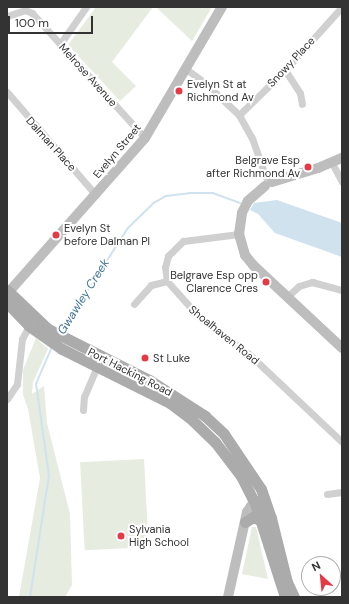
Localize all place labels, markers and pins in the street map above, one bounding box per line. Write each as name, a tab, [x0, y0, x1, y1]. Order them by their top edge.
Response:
place label: Evelyn St at Richmond Av	[187, 78, 254, 104]
marker: Evelyn St at Richmond Av	[174, 86, 184, 96]
place label: Belgrave Esp after Richmond Av	[206, 154, 300, 180]
marker: Belgrave Esp after Richmond Av	[303, 162, 313, 172]
place label: Evelyn St before Dalman Pl	[64, 222, 150, 248]
marker: Evelyn St before Dalman Pl	[51, 230, 61, 240]
place label: Belgrave Esp opp Clarence Cres	[170, 269, 258, 295]
marker: Belgrave Esp opp Clarence Cres	[261, 277, 271, 287]
place label: St Luke	[153, 351, 190, 365]
marker: St Luke	[140, 353, 150, 363]
place label: Sylvania High School	[129, 523, 189, 549]
marker: Sylvania High School	[116, 531, 126, 541]

